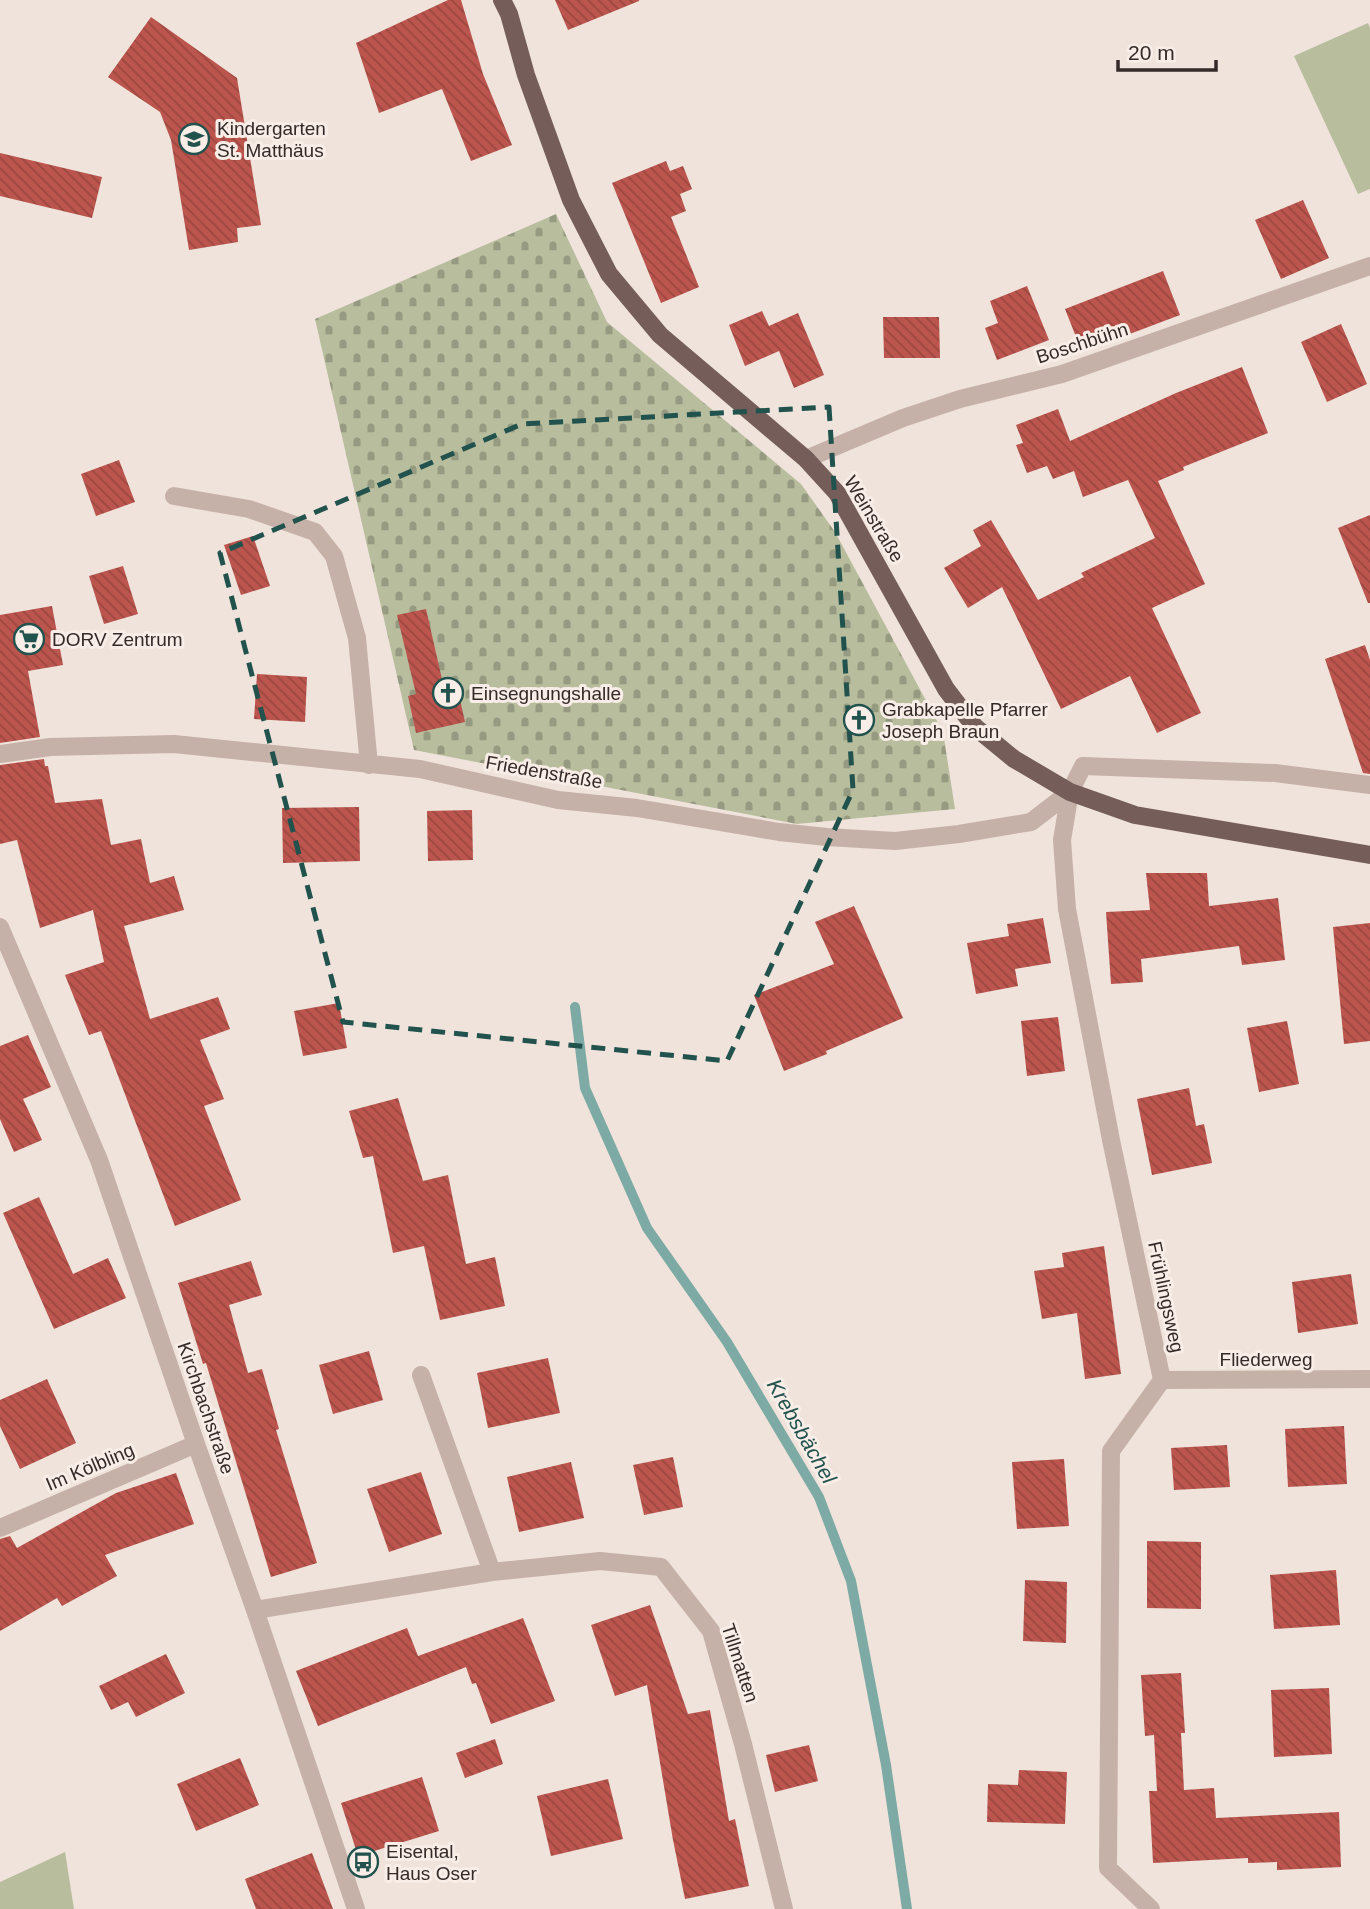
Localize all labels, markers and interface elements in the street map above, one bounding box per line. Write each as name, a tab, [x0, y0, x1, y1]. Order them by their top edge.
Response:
scale bar	[1118, 28, 1216, 72]
text: 20 m	[1128, 41, 1175, 64]
place label: Kindergarten St. Matthäus	[217, 118, 326, 161]
school or university icon: Kindergarten St. Matthäus	[177, 122, 211, 156]
street label: Boschbühn	[1034, 318, 1130, 368]
street label: Weinstraße	[840, 472, 908, 566]
supermarket icon: DORV Zentrum	[12, 622, 46, 656]
place label: DORV Zentrum	[52, 629, 183, 650]
church icon: Einsegnungshalle	[431, 676, 465, 710]
place label: Einsegnungshalle	[471, 683, 621, 704]
place label: Grabkapelle Pfarrer Joseph Braun	[882, 699, 1048, 742]
church icon: Grabkapelle Pfarrer Joseph Braun	[842, 703, 876, 737]
street label: Friedenstraße	[484, 751, 604, 793]
street label: Frühlingsweg	[1144, 1240, 1188, 1354]
street label: Kirchbachstraße	[174, 1339, 238, 1477]
street label: Fliederweg	[1220, 1349, 1312, 1370]
water label: Krebsbächel	[763, 1375, 842, 1488]
street label: Im Kölbling	[43, 1439, 137, 1495]
street label: Tillmatten	[717, 1621, 763, 1705]
place label: Eisental, Haus Oser	[386, 1841, 477, 1884]
bus stop icon: Eisental, Haus Oser	[346, 1845, 380, 1879]

